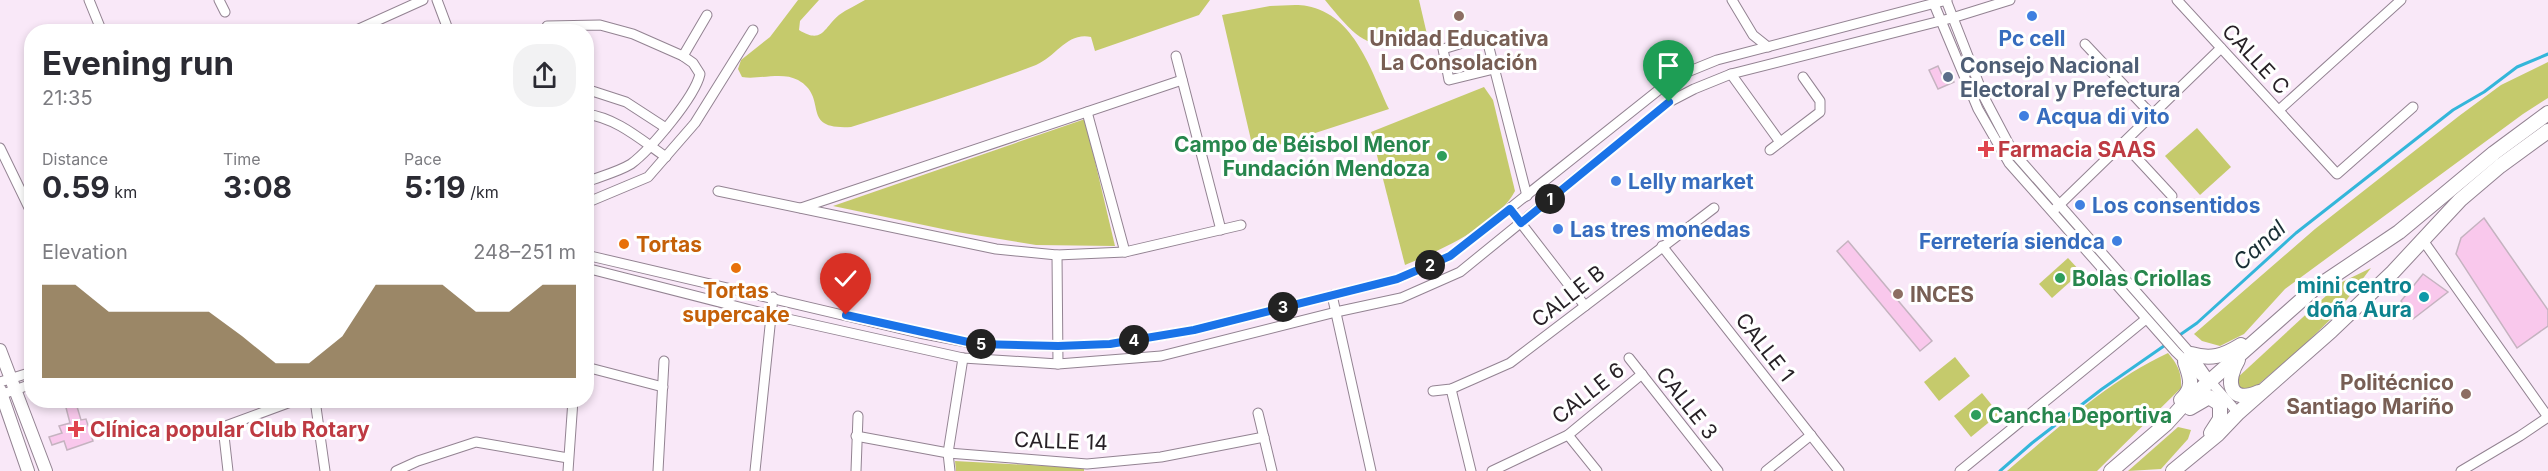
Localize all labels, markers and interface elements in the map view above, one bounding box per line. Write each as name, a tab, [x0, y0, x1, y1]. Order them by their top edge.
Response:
marker: Unidad Educativa La Consolación	[1452, 9, 1466, 23]
marker: Pc cell	[2025, 9, 2039, 23]
street label: CALLE C	[2217, 19, 2295, 99]
place label: Unidad Educativa La Consolación	[1369, 26, 1549, 75]
place label: Pc cell	[1998, 26, 2066, 51]
pin	[1643, 40, 1694, 102]
text: Evening run	[42, 43, 234, 83]
button: share	[513, 44, 576, 107]
icon: arrive	[1652, 49, 1685, 82]
place label: Consejo Nacional Electoral y Prefectura	[1960, 53, 2181, 102]
marker: Consejo Nacional Electoral y Prefectura	[1941, 70, 1955, 84]
text: 21:35	[42, 86, 93, 110]
place label: Acqua di vito	[2036, 104, 2170, 129]
marker: Acqua di vito	[2017, 109, 2031, 123]
place label: Campo de Béisbol Menor Fundación Mendoza	[1174, 132, 1430, 181]
place label: Farmacia SAAS	[1998, 137, 2156, 162]
marker: Farmacia SAAS	[1979, 142, 1993, 156]
text: Distance	[42, 149, 108, 169]
text: Time	[223, 149, 261, 169]
text: Pace	[404, 149, 442, 169]
marker: Campo de Béisbol Menor Fundación Mendoza	[1435, 149, 1449, 163]
text: 0.59	[42, 169, 110, 205]
text: 3:08	[223, 169, 292, 205]
text: 5:19	[404, 169, 466, 205]
place label: Lelly market	[1628, 169, 1754, 194]
marker: Lelly market	[1609, 174, 1623, 188]
text: km	[110, 182, 137, 202]
text: /km	[466, 182, 499, 202]
pin: 1	[1535, 184, 1565, 214]
text: 1	[1547, 189, 1553, 209]
place label: Los consentidos	[2092, 193, 2260, 218]
marker: Los consentidos	[2073, 198, 2087, 212]
water label: Canal	[2227, 214, 2291, 275]
place label: Las tres monedas	[1570, 217, 1751, 242]
marker: Las tres monedas	[1551, 222, 1565, 236]
place label: Ferretería siendca	[1919, 229, 2105, 254]
place label: Tortas	[636, 232, 702, 257]
marker: Ferretería siendca	[2110, 234, 2124, 248]
marker: Tortas	[617, 237, 631, 251]
text: Elevation	[42, 240, 128, 264]
text: 248–251 m	[473, 240, 576, 264]
pin: 2	[1415, 250, 1445, 280]
pin	[820, 253, 871, 315]
text: 2	[1425, 255, 1435, 275]
street label: CALLE B	[1527, 260, 1609, 332]
marker: Tortas supercake	[729, 261, 743, 275]
icon: check	[829, 262, 862, 295]
place label: Bolas Criollas	[2072, 266, 2212, 291]
marker: Bolas Criollas	[2053, 271, 2067, 285]
place label: mini centro doña Aura	[2297, 273, 2412, 322]
place label: Tortas supercake	[682, 278, 790, 327]
place label: INCES	[1910, 282, 1974, 307]
marker: INCES	[1891, 287, 1905, 301]
marker: mini centro doña Aura	[2417, 290, 2431, 304]
pin: 3	[1268, 292, 1298, 322]
text: 3	[1278, 297, 1288, 317]
street label: CALLE 1	[1730, 308, 1800, 386]
pin: 4	[1119, 325, 1149, 355]
pin: 5	[966, 329, 996, 359]
text: 4	[1129, 330, 1139, 350]
text: 5	[976, 334, 986, 354]
street label: CALLE 6	[1547, 357, 1629, 429]
street label: CALLE 3	[1651, 362, 1723, 444]
place label: Politécnico Santiago Mariño	[2286, 370, 2454, 419]
marker: Politécnico Santiago Mariño	[2459, 387, 2473, 401]
place label: Cancha Deportiva	[1988, 403, 2172, 428]
marker: Cancha Deportiva	[1969, 408, 1983, 422]
place label: Clínica popular Club Rotary	[90, 417, 370, 442]
marker: Clínica popular Club Rotary	[67, 420, 85, 438]
street label: CALLE 14	[1014, 427, 1108, 455]

